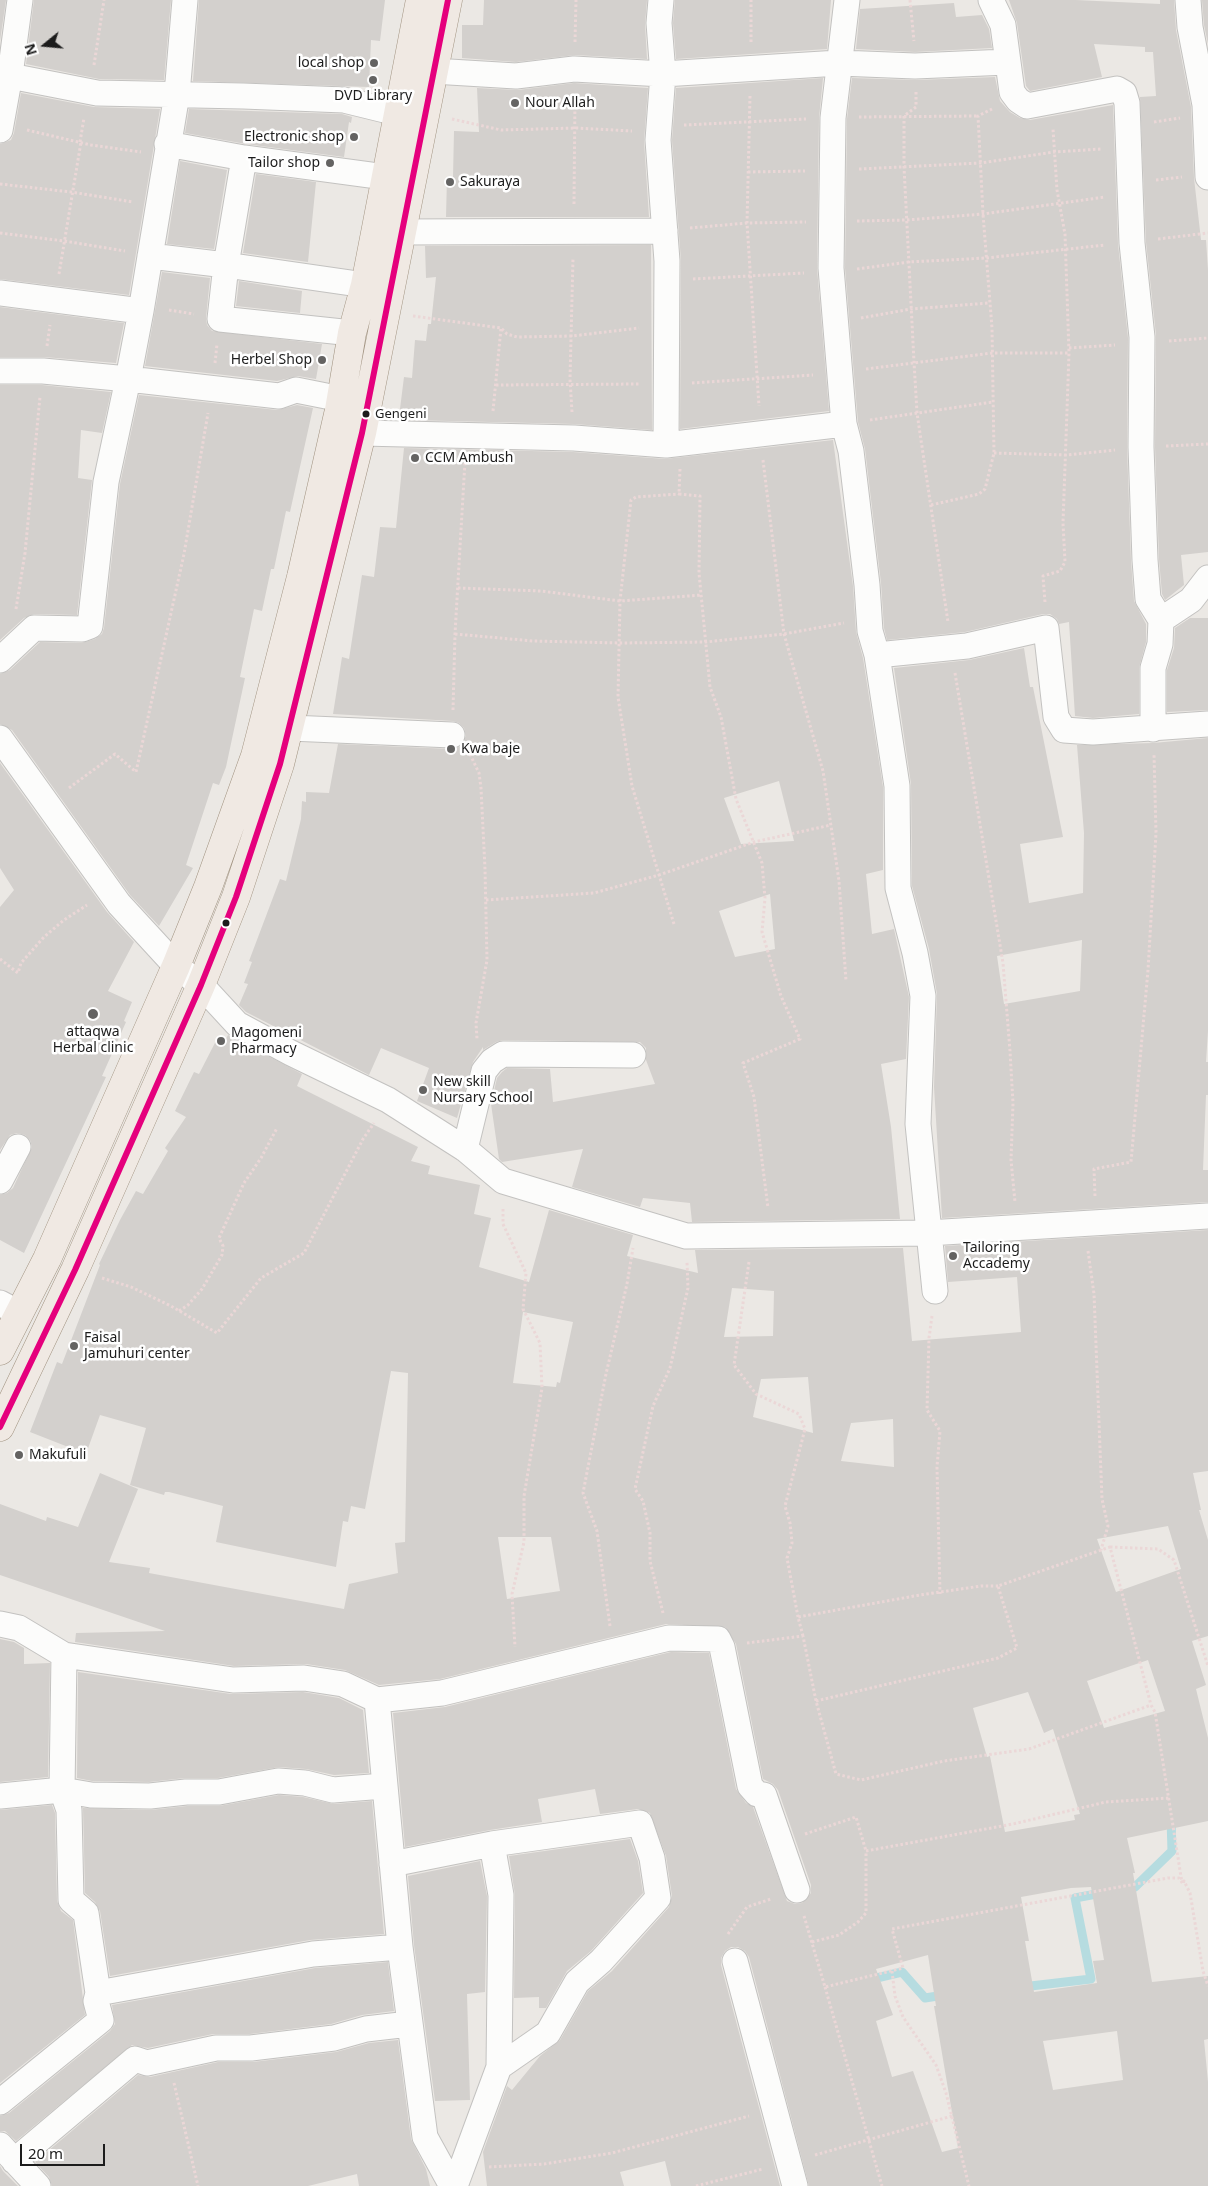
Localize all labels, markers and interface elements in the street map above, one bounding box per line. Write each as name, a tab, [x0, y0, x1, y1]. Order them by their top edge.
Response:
north arrow	[20, 20, 70, 70]
text: N	[19, 41, 41, 58]
place label: local shop	[298, 55, 364, 71]
marker: local shop	[368, 57, 380, 69]
marker: DVD Library	[367, 74, 379, 86]
place label: DVD Library	[334, 88, 412, 104]
place label: Nour Allah	[525, 95, 595, 111]
marker: Nour Allah	[509, 97, 521, 109]
place label: Electronic shop	[244, 129, 344, 145]
marker: Electronic shop	[348, 131, 360, 143]
place label: Tailor shop	[248, 155, 320, 171]
marker: Tailor shop	[324, 157, 336, 169]
place label: Sakuraya	[460, 174, 520, 190]
marker: Sakuraya	[444, 176, 456, 188]
place label: Herbel Shop	[231, 352, 312, 368]
marker: Herbel Shop	[316, 354, 328, 366]
place label: Gengeni	[375, 406, 427, 422]
marker: Gengeni	[361, 409, 371, 419]
place label: CCM Ambush	[425, 450, 513, 466]
marker: CCM Ambush	[409, 452, 421, 464]
place label: Kwa baje	[461, 741, 520, 757]
marker: Kwa baje	[445, 743, 457, 755]
unlabelled marker	[221, 918, 231, 928]
marker: attaqwa Herbal clinic	[86, 1007, 100, 1021]
place label: attaqwa Herbal clinic	[53, 1024, 133, 1056]
place label: Magomeni Pharmacy	[231, 1025, 302, 1058]
marker: Magomeni Pharmacy	[215, 1035, 227, 1047]
place label: New skill Nursary School	[433, 1074, 533, 1106]
marker: New skill Nursary School	[417, 1084, 429, 1096]
place label: Tailoring Accademy	[963, 1240, 1030, 1272]
marker: Tailoring Accademy	[947, 1250, 959, 1262]
place label: Faisal Jamuhuri center	[84, 1330, 190, 1362]
marker: Faisal Jamuhuri center	[68, 1340, 80, 1352]
place label: Makufuli	[29, 1447, 86, 1463]
marker: Makufuli	[13, 1449, 25, 1461]
scale bar	[22, 2134, 108, 2166]
text: 20 m	[28, 2143, 63, 2163]

